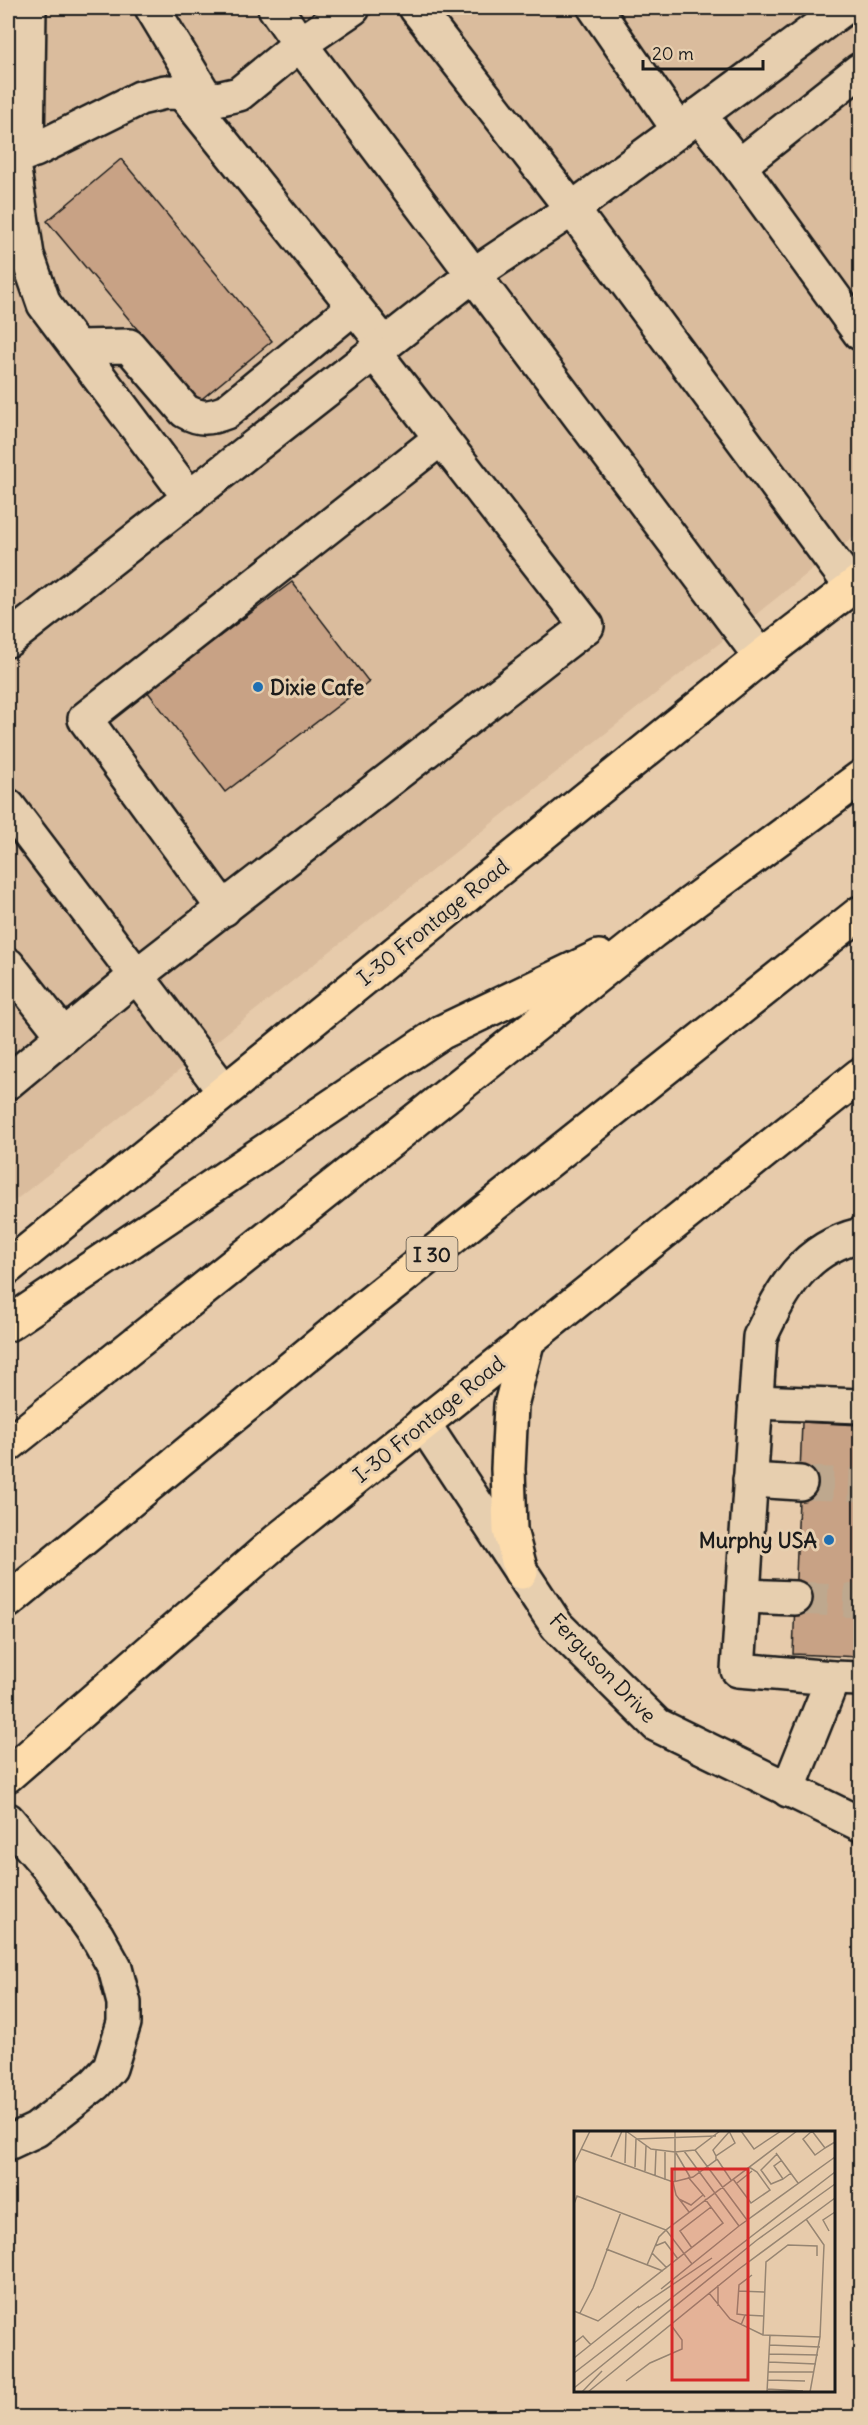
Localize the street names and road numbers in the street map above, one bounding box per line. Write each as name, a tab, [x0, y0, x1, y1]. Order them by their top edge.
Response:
street label: I-30 Frontage Road	[352, 853, 514, 991]
road number: I 30	[406, 1237, 458, 1271]
street label: I-30 Frontage Road	[348, 1350, 510, 1488]
street label: Ferguson Drive	[544, 1607, 662, 1729]

